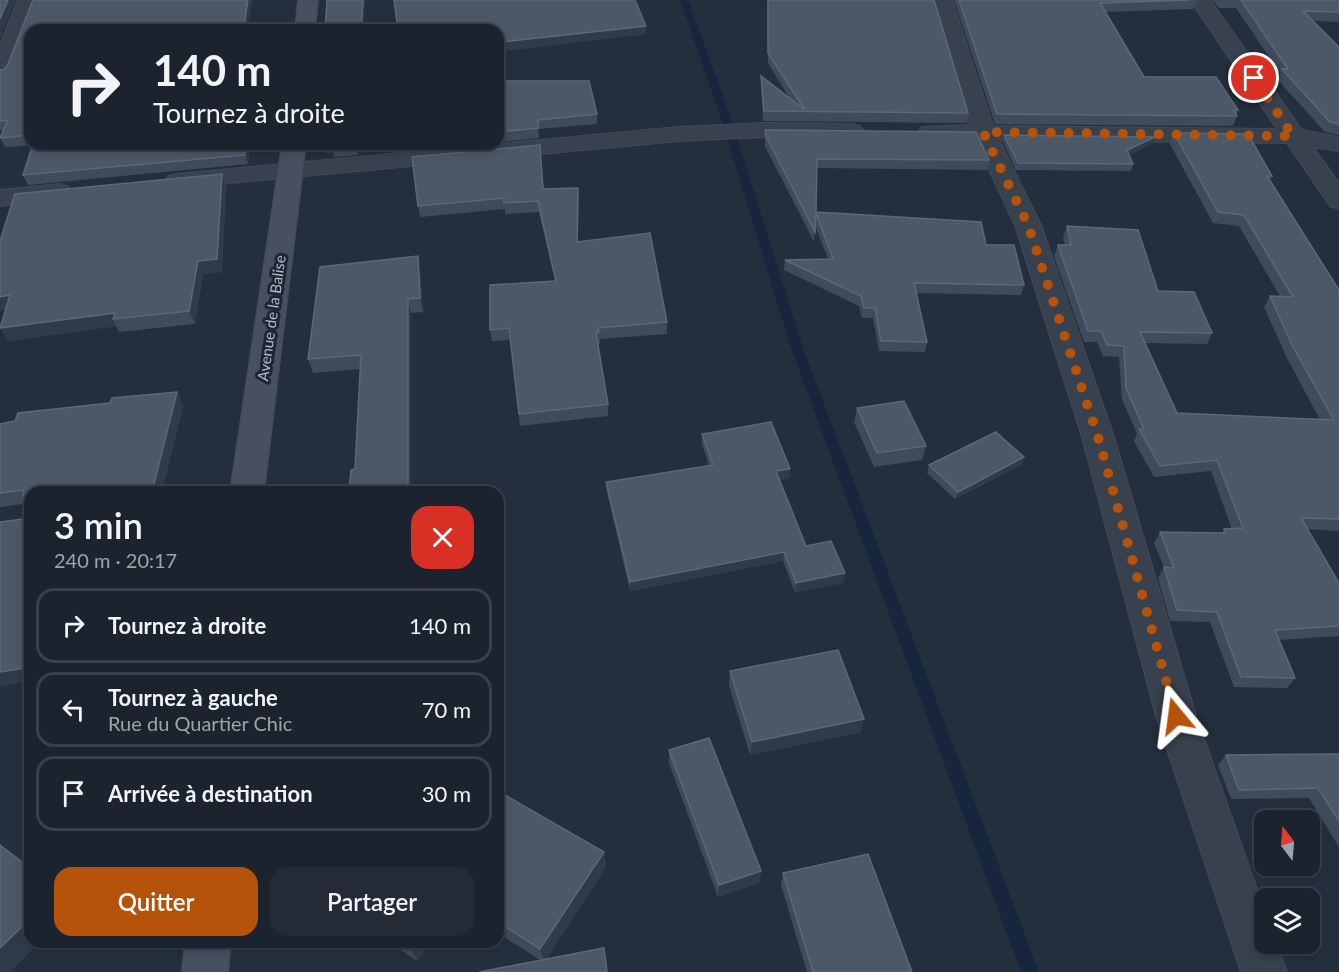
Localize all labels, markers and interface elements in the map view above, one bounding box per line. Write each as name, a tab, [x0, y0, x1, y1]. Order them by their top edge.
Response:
text: 140 m	[153, 45, 271, 95]
icon: right	[54, 48, 132, 126]
pin	[1228, 52, 1279, 103]
icon: arrive	[1237, 61, 1270, 94]
text: Tournez à droite	[153, 96, 345, 129]
street label: Avenue de la Balise	[253, 254, 289, 382]
text: 3 min	[54, 503, 143, 547]
button: close	[411, 506, 474, 569]
text: 240 m · 20:17	[54, 548, 177, 572]
icon: right	[57, 609, 90, 642]
text: Tournez à droite	[108, 612, 266, 639]
text: 140 m	[409, 612, 471, 639]
text: Tournez à gauche	[108, 684, 278, 711]
position arrow	[1144, 684, 1208, 748]
icon: left	[57, 693, 90, 726]
text: 70 m	[422, 696, 471, 723]
text: Rue du Quartier Chic	[108, 711, 292, 735]
icon: arrive	[57, 777, 90, 810]
text: Arrivée à destination	[108, 780, 313, 807]
text: 30 m	[422, 780, 471, 807]
north arrow	[1254, 810, 1320, 876]
map controls	[1254, 810, 1320, 954]
button: Quitter	[54, 867, 258, 936]
button: Partager	[270, 867, 474, 936]
button: layers	[1254, 888, 1320, 954]

